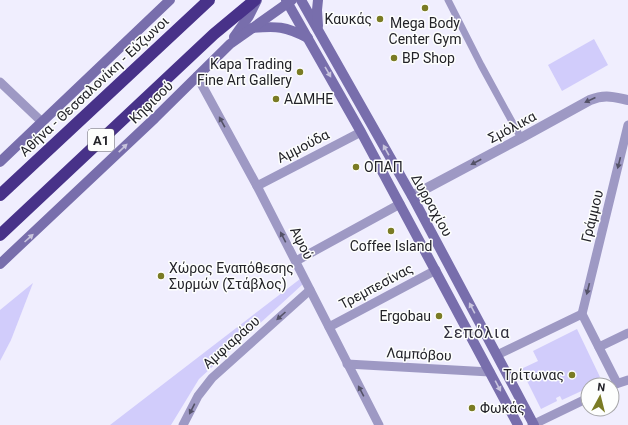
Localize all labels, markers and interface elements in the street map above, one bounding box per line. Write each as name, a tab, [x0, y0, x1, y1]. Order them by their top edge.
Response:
marker: Mega Body Center Gym	[420, 3, 430, 13]
place label: Καυκάς	[325, 11, 372, 27]
street label: Αθήνα - Θεσσαλονίκη - Εύζωνοι	[16, 12, 172, 159]
marker: Καυκάς	[375, 14, 385, 24]
place label: Mega Body Center Gym	[389, 15, 461, 47]
place label: BP Shop	[402, 50, 455, 66]
marker: BP Shop	[389, 53, 399, 63]
place label: Kapa Trading Fine Art Gallery	[197, 56, 292, 88]
marker: Kapa Trading Fine Art Gallery	[295, 67, 305, 77]
one-way arrow	[324, 67, 331, 78]
street label: Κηφισού	[126, 77, 177, 127]
place label: ΑΔΜΗΕ	[284, 91, 333, 107]
marker: ΑΔΜΗΕ	[271, 94, 281, 104]
one-way arrow	[585, 97, 596, 103]
street label: Σμόλικα	[485, 108, 539, 146]
one-way arrow	[219, 116, 225, 128]
street label: Αμμούδα	[274, 126, 332, 166]
road number: Α1	[88, 129, 114, 151]
one-way arrow	[118, 143, 128, 153]
one-way arrow	[383, 144, 390, 156]
one-way arrow	[616, 157, 622, 169]
place label: ΟΠΑΠ	[364, 159, 403, 175]
one-way arrow	[470, 159, 482, 165]
marker: ΟΠΑΠ	[351, 162, 361, 172]
street label: Δυρραχίου	[408, 171, 456, 239]
street label: Γράμμου	[578, 188, 606, 244]
street label: Αψού	[286, 224, 317, 262]
marker: Coffee Island	[386, 226, 396, 236]
one-way arrow	[280, 231, 287, 243]
one-way arrow	[24, 233, 34, 243]
place label: Coffee Island	[350, 238, 432, 254]
place label: Χώρος Εναπόθεσης Συρμών (Στάβλος)	[169, 260, 294, 293]
street label: Τρεμπεσίνας	[336, 260, 416, 312]
marker: Χώρος Εναπόθεσης Συρμών (Στάβλος)	[156, 271, 166, 281]
one-way arrow	[585, 283, 591, 296]
one-way arrow	[469, 302, 476, 314]
place label: Ergobau	[379, 308, 431, 324]
marker: Ergobau	[434, 311, 444, 321]
street label: Αμφιαράου	[199, 312, 263, 372]
one-way arrow	[276, 312, 287, 321]
district label: Σεπόλια	[444, 323, 510, 342]
street label: Λαμπόβου	[386, 344, 452, 364]
place label: Τρίτωνας	[503, 367, 564, 383]
marker: Τρίτωνας	[567, 370, 577, 380]
north arrow	[580, 377, 620, 417]
one-way arrow	[495, 380, 501, 392]
text: N	[597, 381, 606, 395]
one-way arrow	[357, 385, 364, 396]
place label: Φωκάς	[480, 400, 525, 416]
one-way arrow	[188, 403, 195, 415]
marker: Φωκάς	[467, 403, 477, 413]

